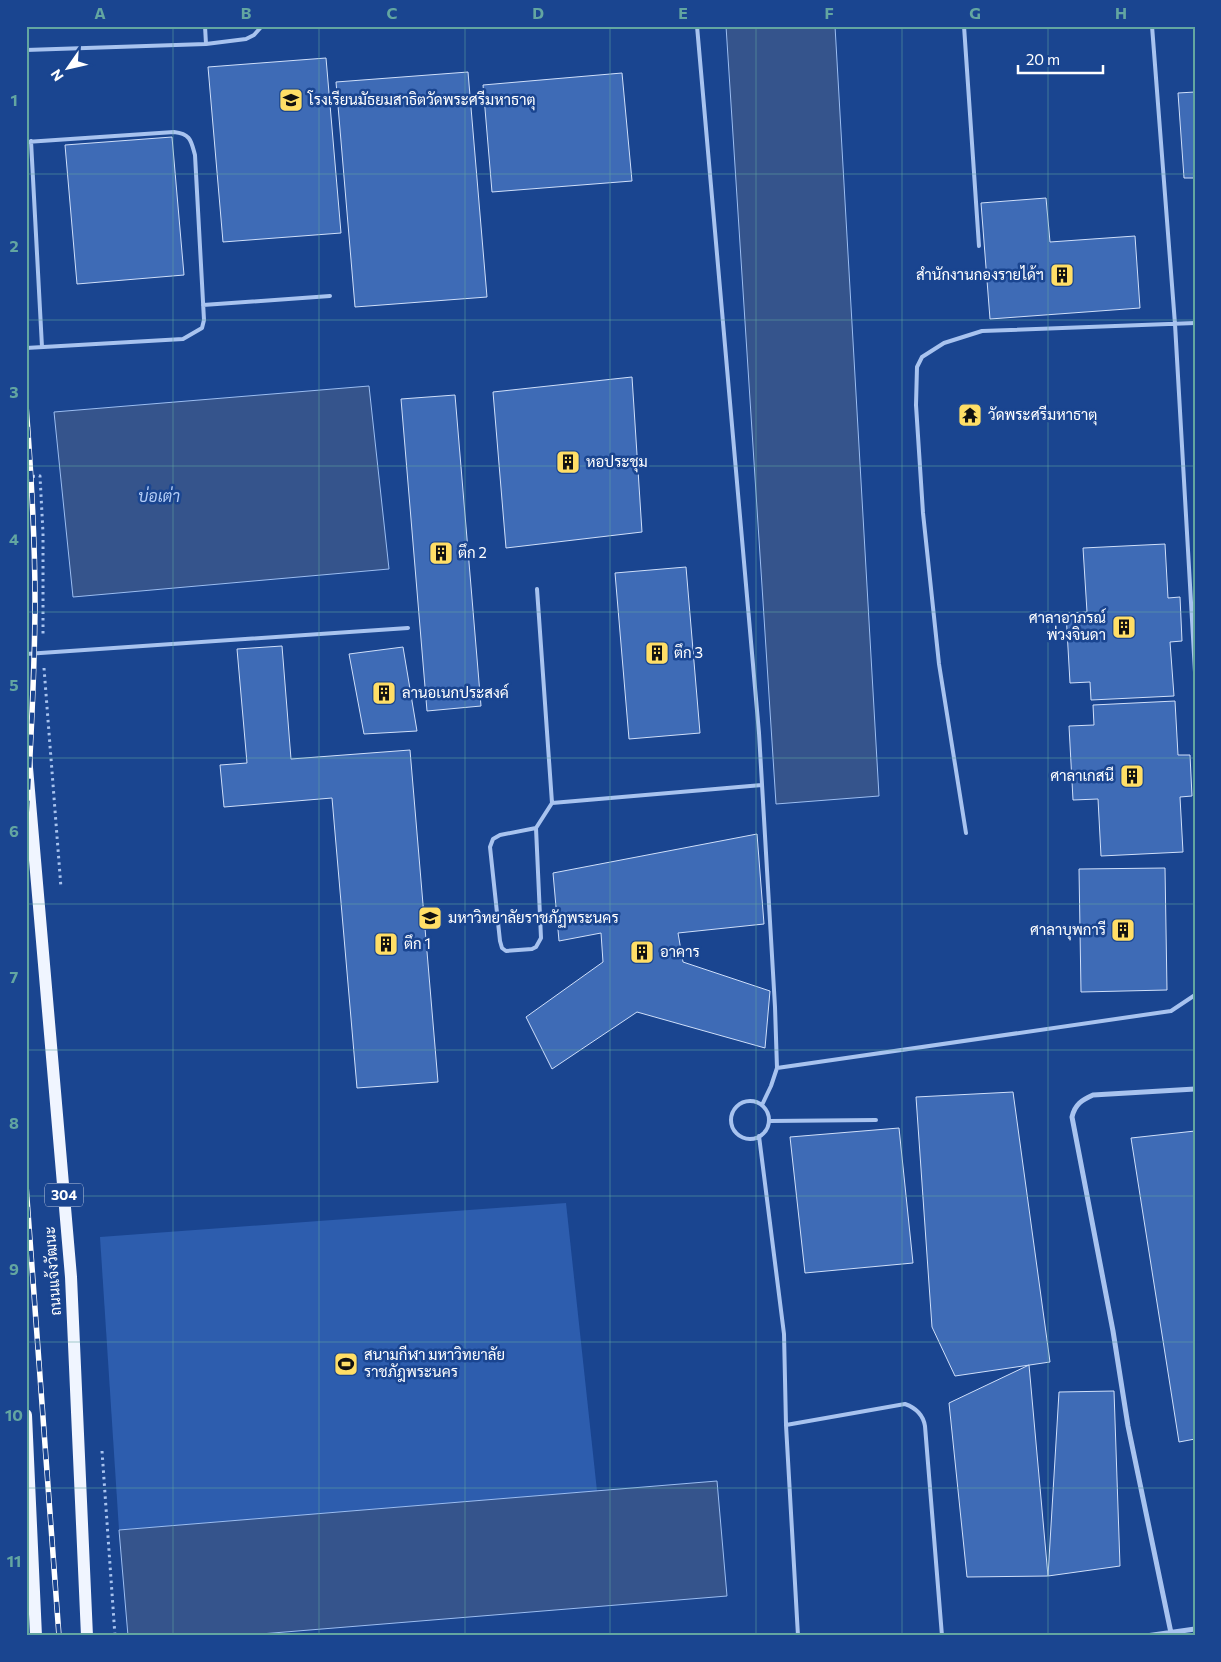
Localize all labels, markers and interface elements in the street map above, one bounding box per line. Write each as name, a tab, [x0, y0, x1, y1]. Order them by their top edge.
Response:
text: A	[94, 3, 106, 22]
text: B	[241, 3, 252, 22]
text: C	[387, 3, 398, 22]
text: D	[532, 3, 544, 22]
text: E	[678, 3, 688, 22]
text: F	[824, 3, 834, 22]
text: G	[969, 3, 981, 22]
text: H	[1115, 3, 1127, 22]
north arrow	[42, 42, 92, 92]
scale bar	[1018, 42, 1104, 74]
text: 20 m	[1026, 50, 1060, 68]
text: N	[47, 66, 67, 85]
school or university icon: โรงเรียนมัธยมสาธิตวัดพระศรีมหาธาตุ	[278, 87, 304, 113]
text: 1	[10, 90, 18, 109]
place label: โรงเรียนมัธยมสาธิตวัดพระศรีมหาธาตุ	[307, 90, 536, 111]
text: 2	[9, 236, 19, 255]
building icon: สำนักงานกองรายได้ฯ	[1049, 262, 1075, 288]
place label: สำนักงานกองรายได้ฯ	[916, 265, 1044, 283]
text: 3	[9, 382, 19, 401]
temple icon: วัดพระศรีมหาธาตุ	[957, 402, 983, 428]
place label: วัดพระศรีมหาธาตุ	[988, 405, 1097, 426]
building icon: หอประชุม	[555, 449, 581, 475]
place label: หอประชุม	[586, 452, 648, 473]
water label: บ่อเต่า	[138, 486, 180, 505]
text: 4	[9, 529, 19, 548]
building icon: ตึก 2	[428, 540, 454, 566]
place label: ตึก 2	[458, 543, 487, 561]
place label: ศาลาอาภรณ์ พ่วงจินดา	[1029, 608, 1106, 643]
building icon: ศาลาอาภรณ์ พ่วงจินดา	[1111, 614, 1137, 640]
building icon: ตึก 3	[644, 640, 670, 666]
place label: ตึก 3	[674, 643, 703, 661]
text: 5	[9, 675, 19, 694]
building icon: ลานอเนกประสงค์	[371, 680, 397, 706]
place label: ลานอเนกประสงค์	[402, 683, 509, 701]
building icon: ศาลาเกสนี	[1119, 763, 1145, 789]
place label: ศาลาเกสนี	[1050, 766, 1114, 784]
text: 6	[9, 821, 19, 840]
school or university icon: มหาวิทยาลัยราชภัฏพระนคร	[417, 905, 443, 931]
place label: มหาวิทยาลัยราชภัฏพระนคร	[448, 908, 619, 928]
building icon: ศาลาบุพการี	[1110, 917, 1136, 943]
place label: ศาลาบุพการี	[1030, 920, 1106, 941]
building icon: ตึก 1	[373, 931, 399, 957]
place label: ตึก 1	[404, 934, 431, 952]
building icon: อาคาร	[629, 939, 655, 965]
place label: อาคาร	[660, 942, 700, 960]
text: 7	[10, 967, 19, 986]
text: 8	[9, 1113, 19, 1132]
road number: 304	[45, 1184, 83, 1206]
street label: ถนนแจ้งวัฒนะ	[40, 1226, 64, 1316]
text: 9	[9, 1259, 19, 1278]
place label: สนามกีฬา มหาวิทยาลัย ราชภัฎพระนคร	[364, 1345, 505, 1382]
sports icon: สนามกีฬา มหาวิทยาลัย ราชภัฎพระนคร	[333, 1351, 359, 1377]
text: 10	[5, 1405, 23, 1424]
text: 11	[7, 1551, 21, 1570]

